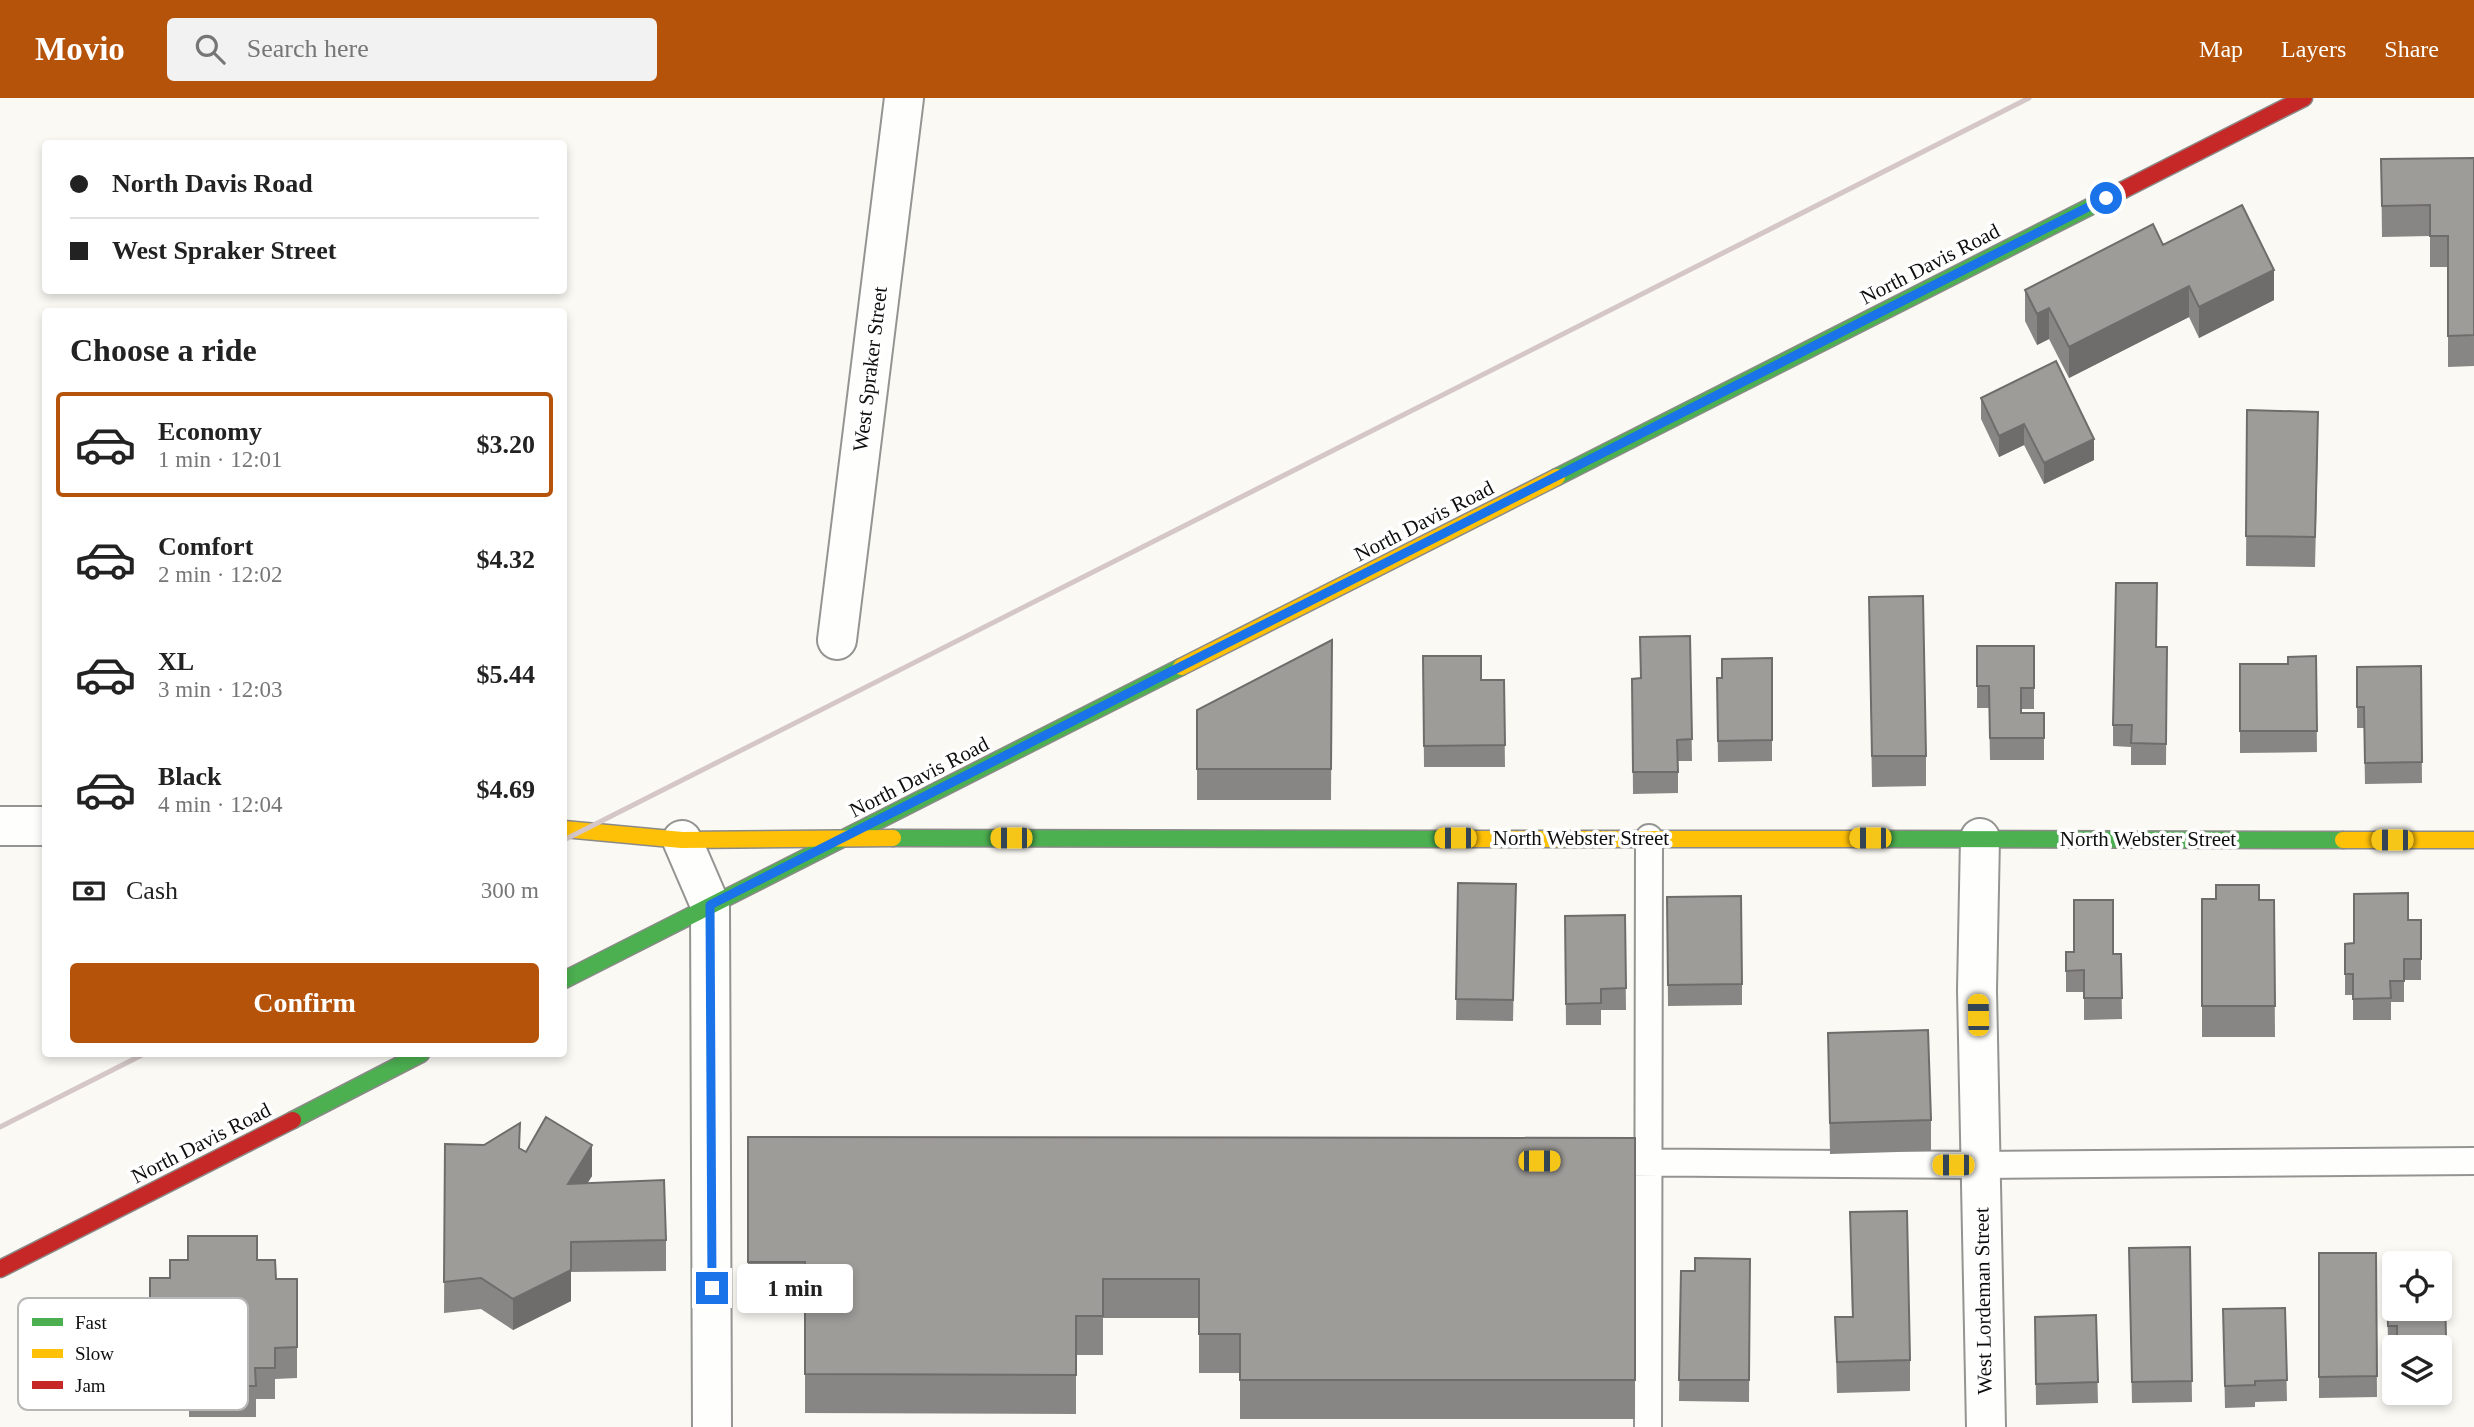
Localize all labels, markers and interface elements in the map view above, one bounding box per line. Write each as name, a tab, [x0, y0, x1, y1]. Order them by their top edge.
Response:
search box	[167, 18, 657, 81]
icon: search	[191, 30, 229, 68]
text: Movio	[35, 31, 125, 67]
text: Search here	[247, 34, 369, 63]
text: Map	[2199, 36, 2243, 62]
text: Layers	[2281, 36, 2346, 62]
text: Share	[2384, 36, 2439, 62]
text: North Davis Road	[112, 169, 313, 198]
route start	[2090, 182, 2122, 214]
street label: North Davis Road	[1856, 218, 2004, 309]
text: West Spraker Street	[112, 236, 336, 265]
street label: West Spraker Street	[848, 285, 892, 453]
text: Choose a ride	[70, 332, 257, 368]
icon: car	[74, 413, 137, 476]
text: Economy	[158, 417, 262, 446]
text: $3.20	[477, 430, 535, 459]
text: 1 min · 12:01	[158, 447, 283, 472]
street label: North Davis Road	[1350, 475, 1498, 566]
icon: car	[74, 528, 137, 591]
text: Comfort	[158, 532, 253, 561]
text: $4.32	[477, 545, 535, 574]
text: 2 min · 12:02	[158, 562, 283, 587]
icon: car	[74, 643, 137, 706]
text: XL	[158, 647, 194, 676]
text: $5.44	[477, 660, 535, 689]
text: 3 min · 12:03	[158, 677, 283, 702]
street label: North Davis Road	[845, 731, 993, 822]
icon: car	[74, 758, 137, 821]
text: Black	[158, 762, 222, 791]
text: $4.69	[477, 775, 535, 804]
text: 4 min · 12:04	[158, 792, 283, 817]
street label: North Webster Street	[1493, 826, 1669, 850]
street label: North Webster Street	[2060, 827, 2236, 851]
car	[991, 828, 1033, 849]
car	[1435, 828, 1477, 849]
car	[1850, 828, 1892, 849]
car	[2372, 830, 2414, 851]
icon: cash	[70, 872, 108, 910]
text: Cash	[126, 876, 178, 905]
text: 300 m	[481, 878, 539, 903]
button: Confirm	[70, 963, 539, 1043]
car	[1968, 994, 1989, 1036]
street label: North Davis Road	[127, 1097, 275, 1188]
car	[1519, 1151, 1561, 1172]
car	[1933, 1155, 1975, 1176]
street label: West Lordeman Street	[1969, 1207, 1997, 1395]
map controls	[2382, 1251, 2452, 1405]
button: locate	[2382, 1251, 2452, 1321]
callout: 1 min	[736, 1264, 852, 1312]
route end	[696, 1272, 728, 1304]
text: 1 min	[767, 1276, 823, 1301]
legend	[18, 1298, 248, 1410]
text: Fast	[75, 1312, 107, 1333]
button: layers	[2382, 1335, 2452, 1405]
text: Slow	[75, 1343, 114, 1364]
text: Jam	[75, 1375, 106, 1396]

